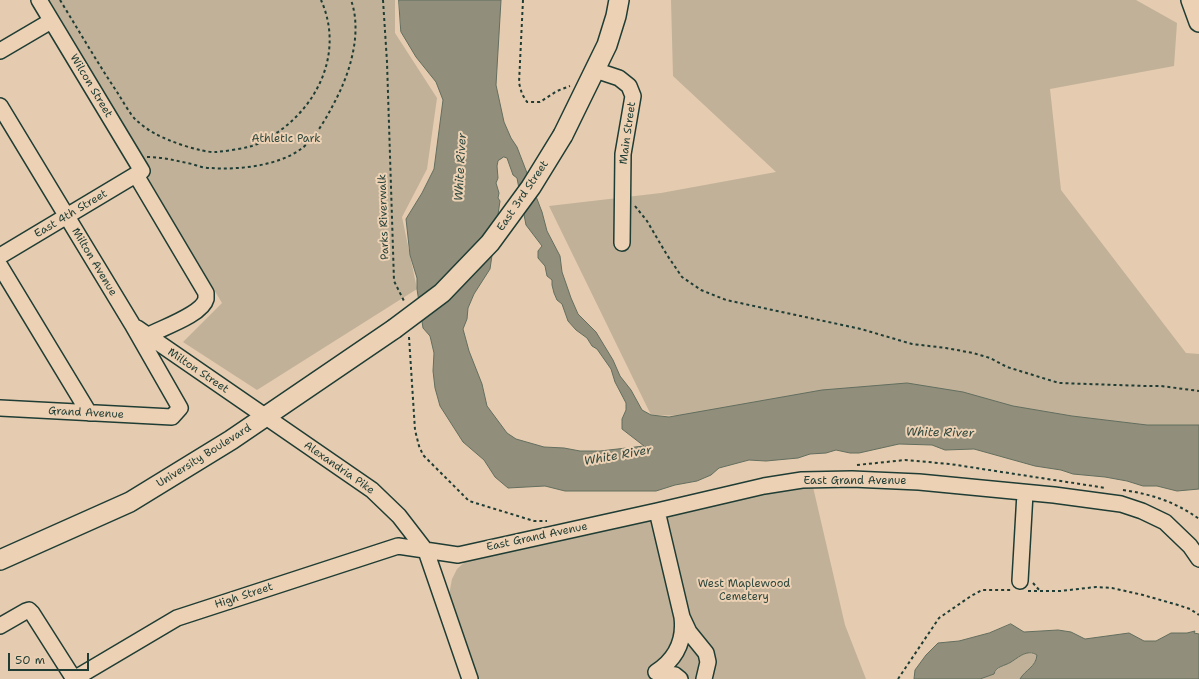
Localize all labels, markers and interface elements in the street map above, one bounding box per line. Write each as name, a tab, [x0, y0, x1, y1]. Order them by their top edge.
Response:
street label: Wilcon Street	[67, 52, 115, 120]
street label: Main Street	[617, 101, 639, 165]
park label: Athletic Park	[251, 132, 321, 146]
water label: White River	[452, 132, 470, 202]
street label: East 3rd Street	[494, 158, 552, 234]
street label: Parks Riverwalk	[376, 174, 392, 260]
street label: East 4th Street	[32, 187, 110, 241]
street label: Milton Avenue	[68, 226, 120, 298]
street label: Milton Street	[165, 346, 231, 396]
street label: Grand Avenue	[48, 404, 124, 422]
street label: University Boulevard	[154, 421, 254, 491]
water label: White River	[906, 425, 974, 441]
street label: Alexandria Pike	[301, 439, 377, 497]
water label: White River	[583, 443, 653, 469]
street label: East Grand Avenue	[803, 474, 907, 488]
street label: East Grand Avenue	[485, 520, 589, 554]
park label: West Maplewood Cemetery	[698, 577, 790, 603]
street label: High Street	[213, 580, 275, 612]
scale bar	[10, 645, 91, 671]
text: 50 m	[15, 652, 45, 668]

